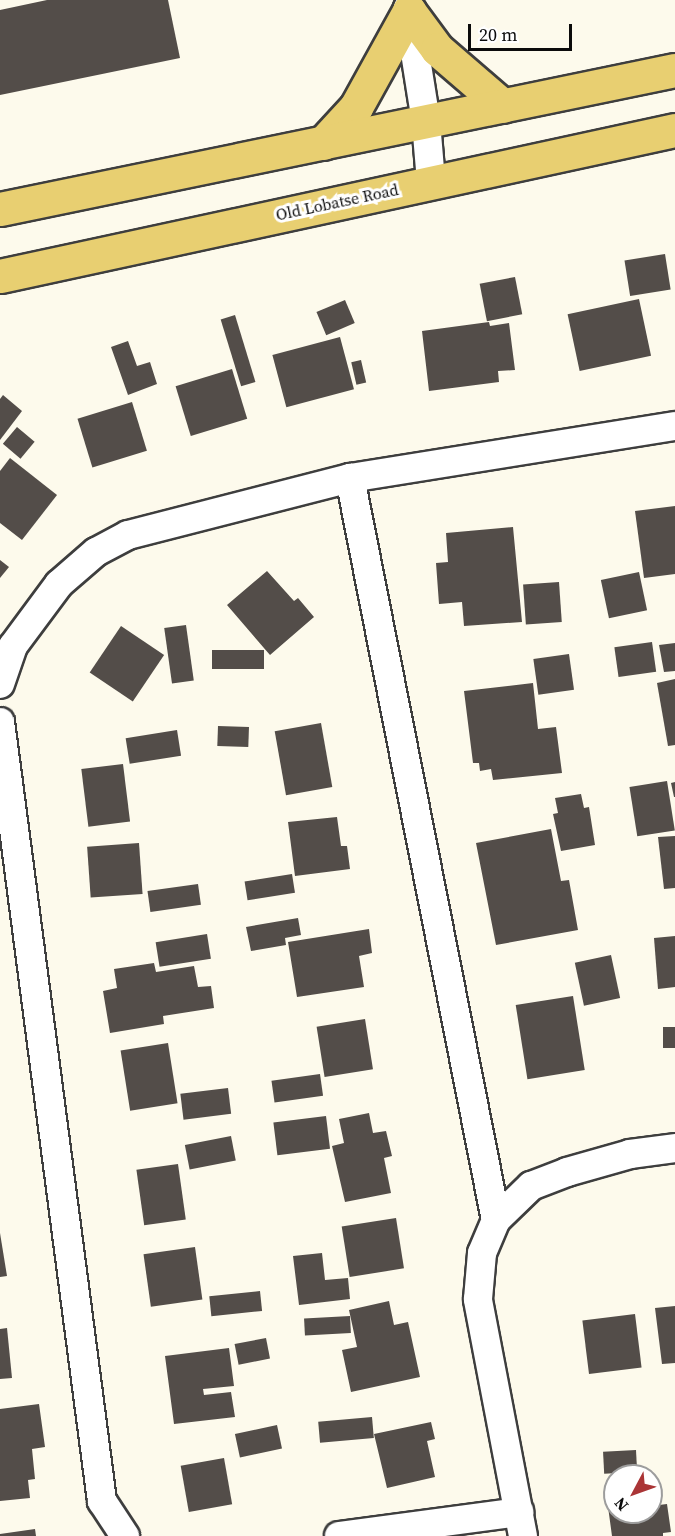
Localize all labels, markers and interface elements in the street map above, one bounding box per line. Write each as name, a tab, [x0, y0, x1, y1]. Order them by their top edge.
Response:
scale bar	[471, 12, 574, 50]
text: 20 m	[479, 22, 517, 47]
street label: Old Lobatse Road	[274, 180, 400, 224]
north arrow	[603, 1464, 663, 1524]
text: N	[609, 1493, 633, 1516]

